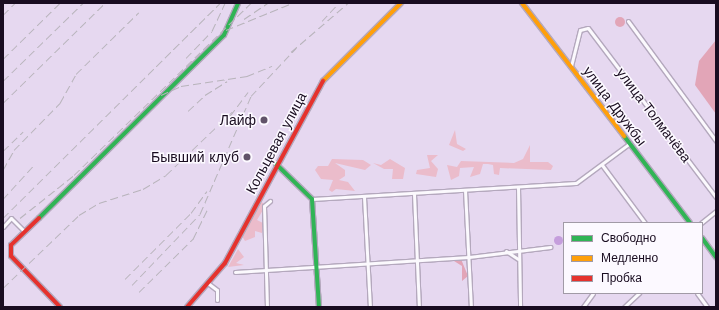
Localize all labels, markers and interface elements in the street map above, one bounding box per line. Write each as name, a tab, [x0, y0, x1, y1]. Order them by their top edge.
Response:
street label: улица Дружбы	[580, 63, 650, 149]
street label: улица Толмачёва	[613, 65, 695, 165]
street label: Кольцевая улица	[242, 89, 310, 197]
place label: Лайф	[220, 112, 256, 128]
marker: Лайф	[259, 115, 269, 125]
place label: Бывший клуб	[151, 149, 239, 165]
marker: Бывший клуб	[242, 152, 252, 162]
legend	[563, 222, 703, 294]
text: Свободно	[601, 231, 656, 245]
text: Медленно	[601, 251, 658, 265]
text: Пробка	[601, 271, 642, 285]

